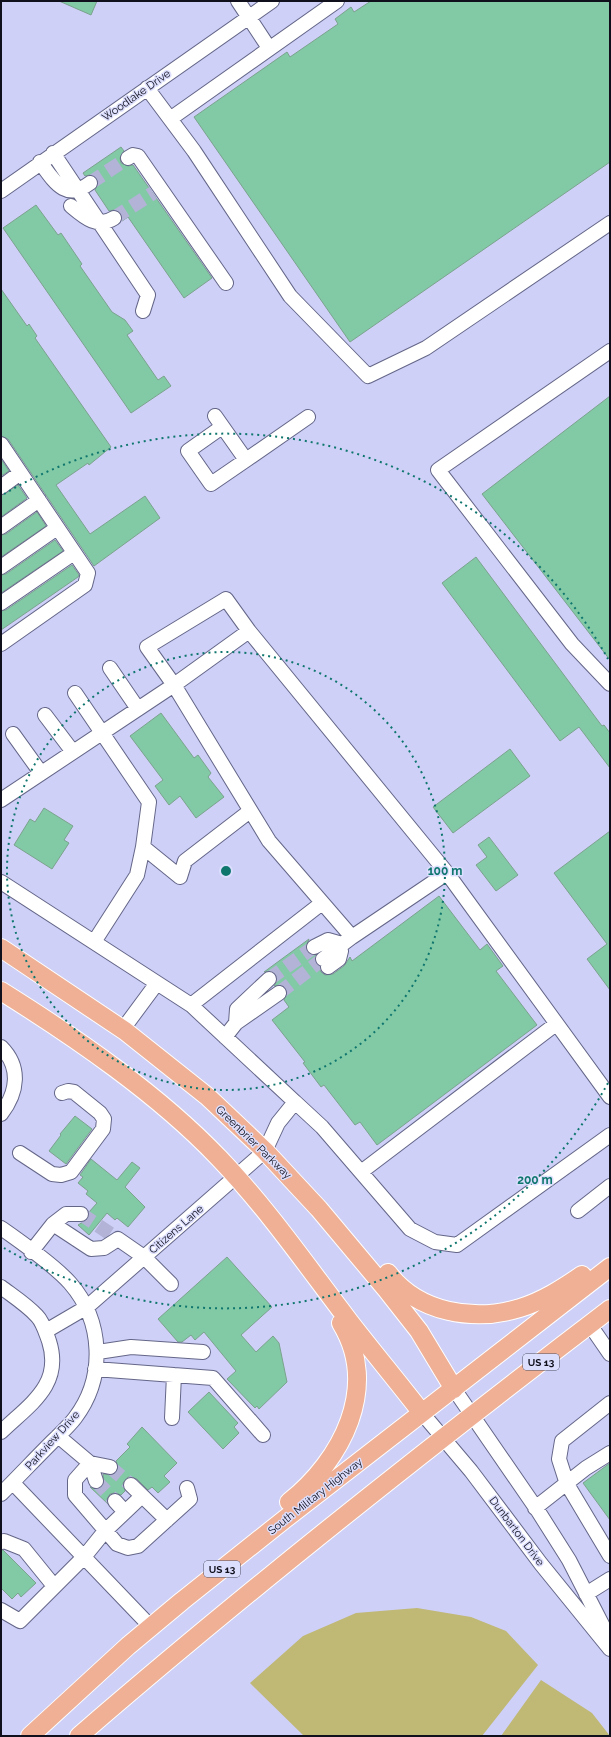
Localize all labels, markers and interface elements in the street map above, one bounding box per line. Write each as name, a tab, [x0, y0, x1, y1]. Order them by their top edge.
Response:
street label: Woodlake Drive	[99, 67, 174, 124]
centre of rings	[219, 864, 233, 878]
text: 100 m	[428, 864, 462, 878]
street label: Greenbrier Parkway	[213, 1103, 294, 1182]
text: 200 m	[517, 1173, 553, 1187]
street label: Citizens Lane	[147, 1202, 206, 1256]
road number: US 13	[523, 1354, 559, 1370]
street label: Parkview Drive	[23, 1408, 83, 1472]
street label: South Military Highway	[265, 1455, 365, 1537]
street label: Dunbarton Drive	[486, 1494, 547, 1569]
road number: US 13	[204, 1561, 240, 1577]

